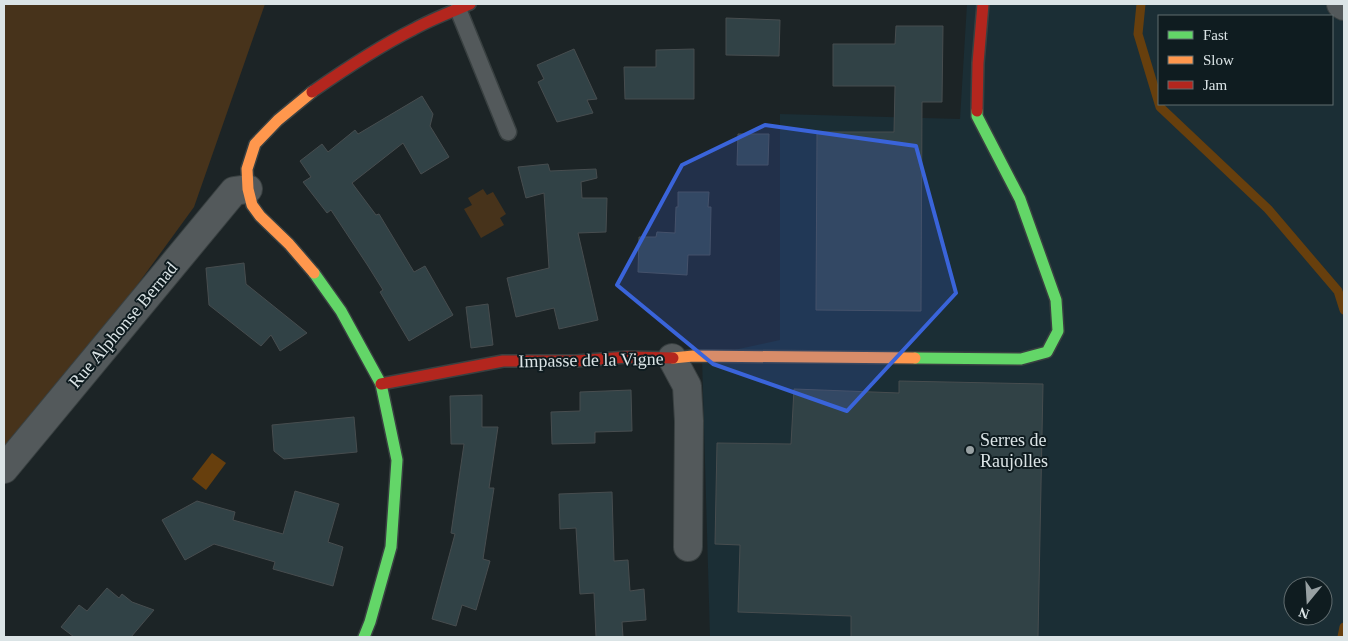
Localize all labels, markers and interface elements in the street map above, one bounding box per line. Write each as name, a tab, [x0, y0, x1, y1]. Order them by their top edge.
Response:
legend	[1158, 15, 1333, 105]
text: Fast	[1203, 27, 1229, 43]
text: Slow	[1203, 52, 1234, 68]
text: Jam	[1203, 77, 1227, 93]
street label: Rue Alphonse Bernad	[65, 258, 181, 392]
street label: Impasse de la Vigne	[518, 349, 664, 371]
place label: Serres de Raujolles	[980, 430, 1048, 471]
marker: Serres de Raujolles	[964, 444, 976, 456]
north arrow	[1283, 576, 1333, 626]
text: N	[1297, 604, 1311, 622]

